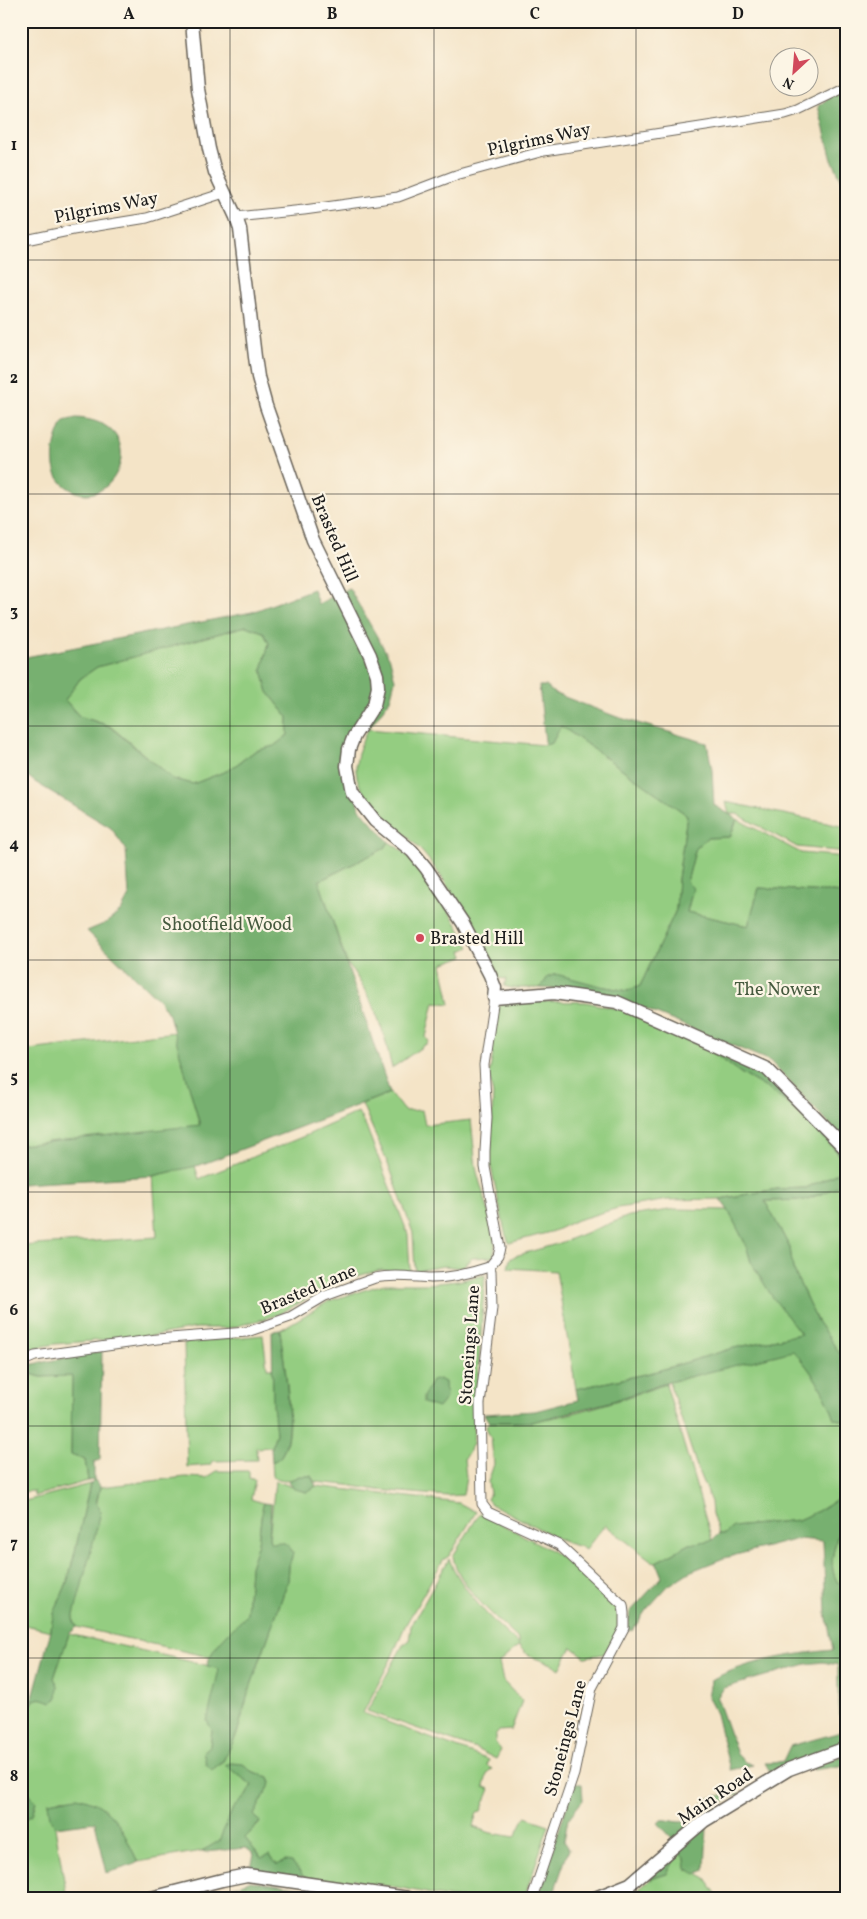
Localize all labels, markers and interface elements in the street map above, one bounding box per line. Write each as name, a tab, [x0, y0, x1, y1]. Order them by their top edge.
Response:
text: A	[123, 4, 135, 26]
text: B	[327, 4, 338, 26]
text: C	[530, 4, 540, 26]
text: D	[732, 4, 744, 26]
north arrow	[770, 48, 820, 98]
text: N	[780, 72, 798, 93]
street label: Pilgrims Way	[485, 117, 594, 164]
text: 1	[11, 135, 17, 157]
street label: Pilgrims Way	[52, 186, 160, 231]
text: 2	[10, 368, 18, 390]
street label: Brasted Hill	[304, 491, 363, 587]
text: 3	[10, 601, 18, 623]
text: 4	[9, 834, 19, 856]
park label: Shootfield Wood	[162, 913, 292, 938]
place label: Brasted Hill	[430, 927, 524, 952]
marker: Brasted Hill	[414, 932, 426, 944]
park label: The Nower	[734, 978, 820, 1003]
text: 5	[10, 1067, 18, 1089]
street label: Brasted Lane	[257, 1259, 360, 1322]
street label: Stoneings Lane	[454, 1284, 487, 1406]
text: 6	[10, 1300, 19, 1322]
text: 7	[10, 1533, 18, 1555]
street label: Stoneings Lane	[539, 1677, 594, 1800]
street label: Main Road	[673, 1763, 759, 1832]
text: 8	[10, 1766, 18, 1788]

